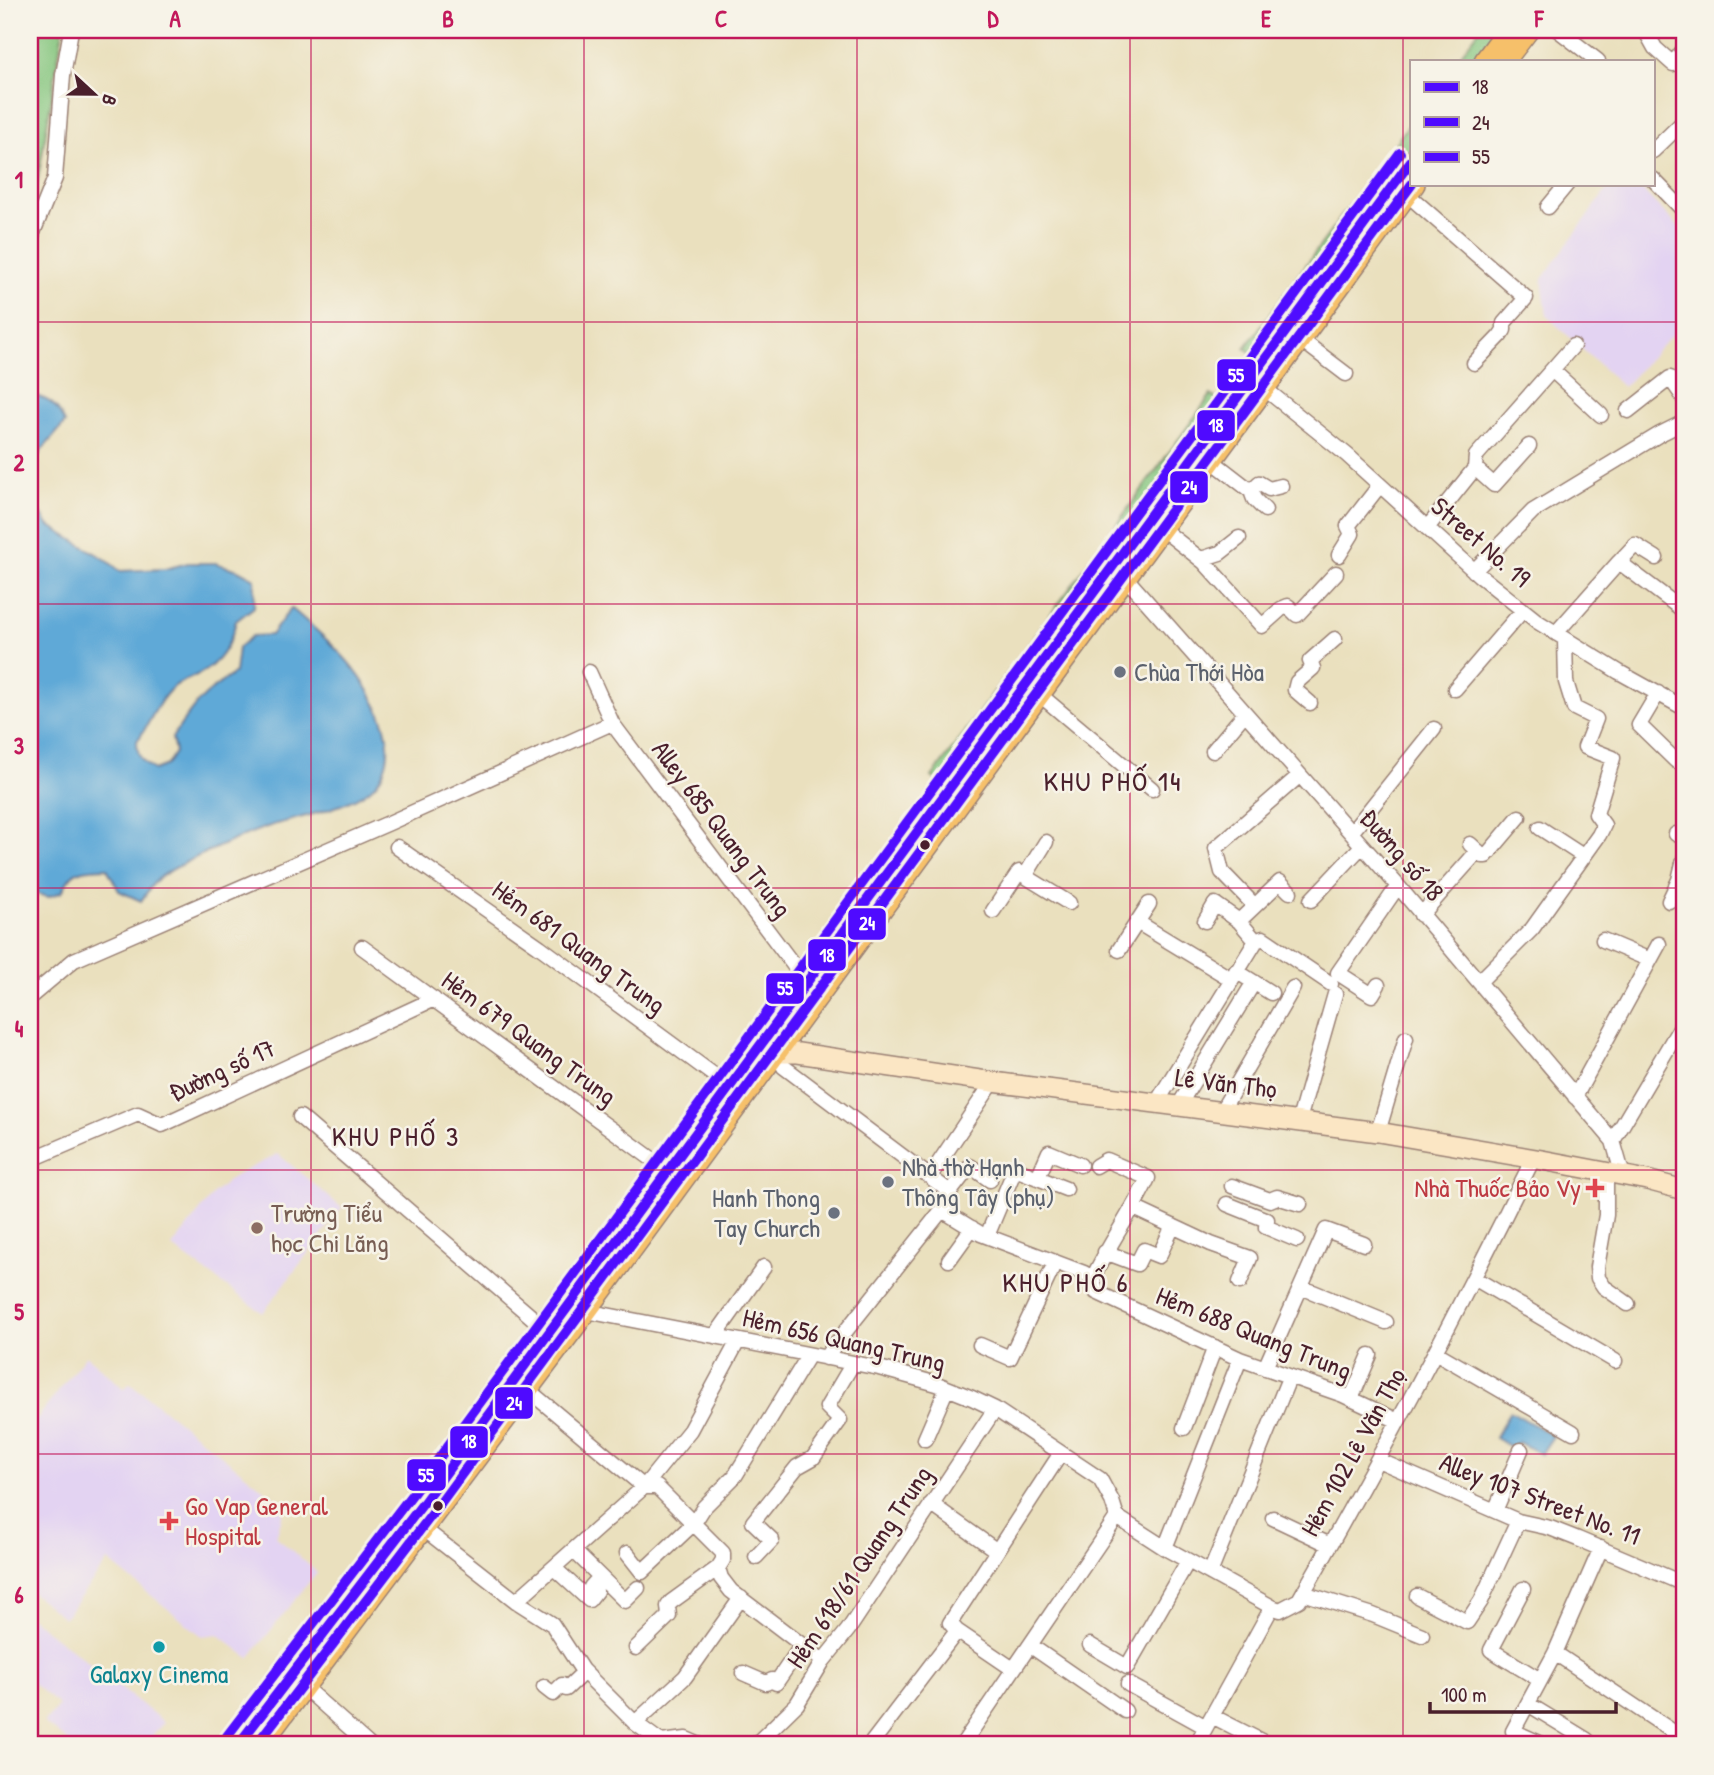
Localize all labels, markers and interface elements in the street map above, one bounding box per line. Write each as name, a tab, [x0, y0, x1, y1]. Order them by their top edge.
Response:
text: A	[169, 3, 181, 34]
text: B	[442, 3, 454, 34]
text: C	[715, 3, 727, 34]
text: D	[988, 3, 1000, 34]
text: E	[1261, 3, 1272, 34]
text: F	[1534, 3, 1545, 34]
north arrow	[60, 60, 130, 130]
legend	[1410, 60, 1654, 186]
text: 18	[1472, 72, 1489, 101]
text: B	[96, 91, 124, 110]
text: 24	[1472, 108, 1490, 137]
text: 55	[1472, 142, 1490, 171]
text: 1	[15, 164, 23, 195]
line badge: 55	[1216, 358, 1257, 392]
text: 55	[1228, 362, 1245, 388]
line badge: 18	[1196, 409, 1236, 442]
text: 18	[1208, 412, 1224, 438]
text: 2	[14, 447, 25, 478]
line badge: 24	[1169, 470, 1209, 504]
text: 24	[1181, 474, 1197, 500]
street label: Street No. 19	[1424, 489, 1539, 595]
place label: Chùa Thới Hòa	[1134, 654, 1264, 689]
marker: Chùa Thới Hòa	[1112, 664, 1128, 680]
text: 3	[14, 730, 24, 761]
street label: Alley 685 Quang Trung	[644, 733, 800, 924]
district label: KHU PHỐ 14	[1044, 762, 1182, 800]
street label: Đường số 18	[1353, 801, 1452, 908]
unlabelled marker	[918, 838, 932, 852]
street label: Hẻm 681 Quang Trung	[486, 872, 673, 1021]
line badge: 24	[847, 907, 887, 941]
text: 24	[859, 910, 875, 936]
line badge: 18	[807, 938, 847, 972]
text: 18	[819, 942, 835, 968]
street label: Hẻm 679 Quang Trung	[435, 962, 624, 1113]
line badge: 55	[765, 972, 805, 1005]
text: 55	[777, 975, 794, 1001]
text: 4	[15, 1013, 24, 1044]
street label: Đường số 17	[163, 1030, 281, 1109]
street label: Lê Văn Thọ	[1173, 1059, 1279, 1106]
district label: KHU PHỐ 3	[332, 1117, 460, 1155]
place label: Nhà thờ Hạnh Thông Tây (phụ)	[902, 1149, 1055, 1214]
place label: Nhà Thuốc Bảo Vy	[1415, 1170, 1581, 1205]
marker: Nhà thờ Hạnh Thông Tây (phụ)	[880, 1174, 896, 1190]
place label: Hanh Thong Tay Church	[712, 1180, 820, 1245]
marker: Nhà Thuốc Bảo Vy	[1587, 1180, 1603, 1196]
place label: Trường Tiểu học Chi Lăng	[271, 1195, 389, 1260]
marker: Hanh Thong Tay Church	[826, 1205, 842, 1221]
marker: Trường Tiểu học Chi Lăng	[249, 1220, 265, 1236]
district label: KHU PHỐ 6	[1002, 1263, 1130, 1301]
street label: Hẻm 688 Quang Trung	[1151, 1277, 1357, 1388]
text: 5	[14, 1296, 24, 1327]
street label: Hẻm 656 Quang Trung	[739, 1299, 949, 1380]
street label: Hẻm 102 Lê Văn Thọ	[1292, 1361, 1413, 1542]
line badge: 24	[494, 1386, 534, 1420]
text: 24	[506, 1390, 522, 1416]
line badge: 18	[449, 1425, 489, 1459]
text: 18	[461, 1428, 477, 1454]
street label: Alley 107 Street No. 11	[1435, 1444, 1646, 1553]
line badge: 55	[406, 1458, 447, 1492]
street label: Hẻm 618/61 Quang Trung	[778, 1459, 939, 1675]
text: 55	[418, 1462, 435, 1488]
place label: Go Vap General Hospital	[185, 1488, 328, 1553]
unlabelled marker	[431, 1499, 445, 1513]
marker: Go Vap General Hospital	[159, 1511, 179, 1531]
text: 6	[14, 1579, 24, 1610]
marker: Galaxy Cinema	[151, 1639, 167, 1655]
place label: Galaxy Cinema	[90, 1656, 228, 1691]
scale bar	[1430, 1670, 1616, 1714]
text: 100 m	[1441, 1680, 1487, 1709]

